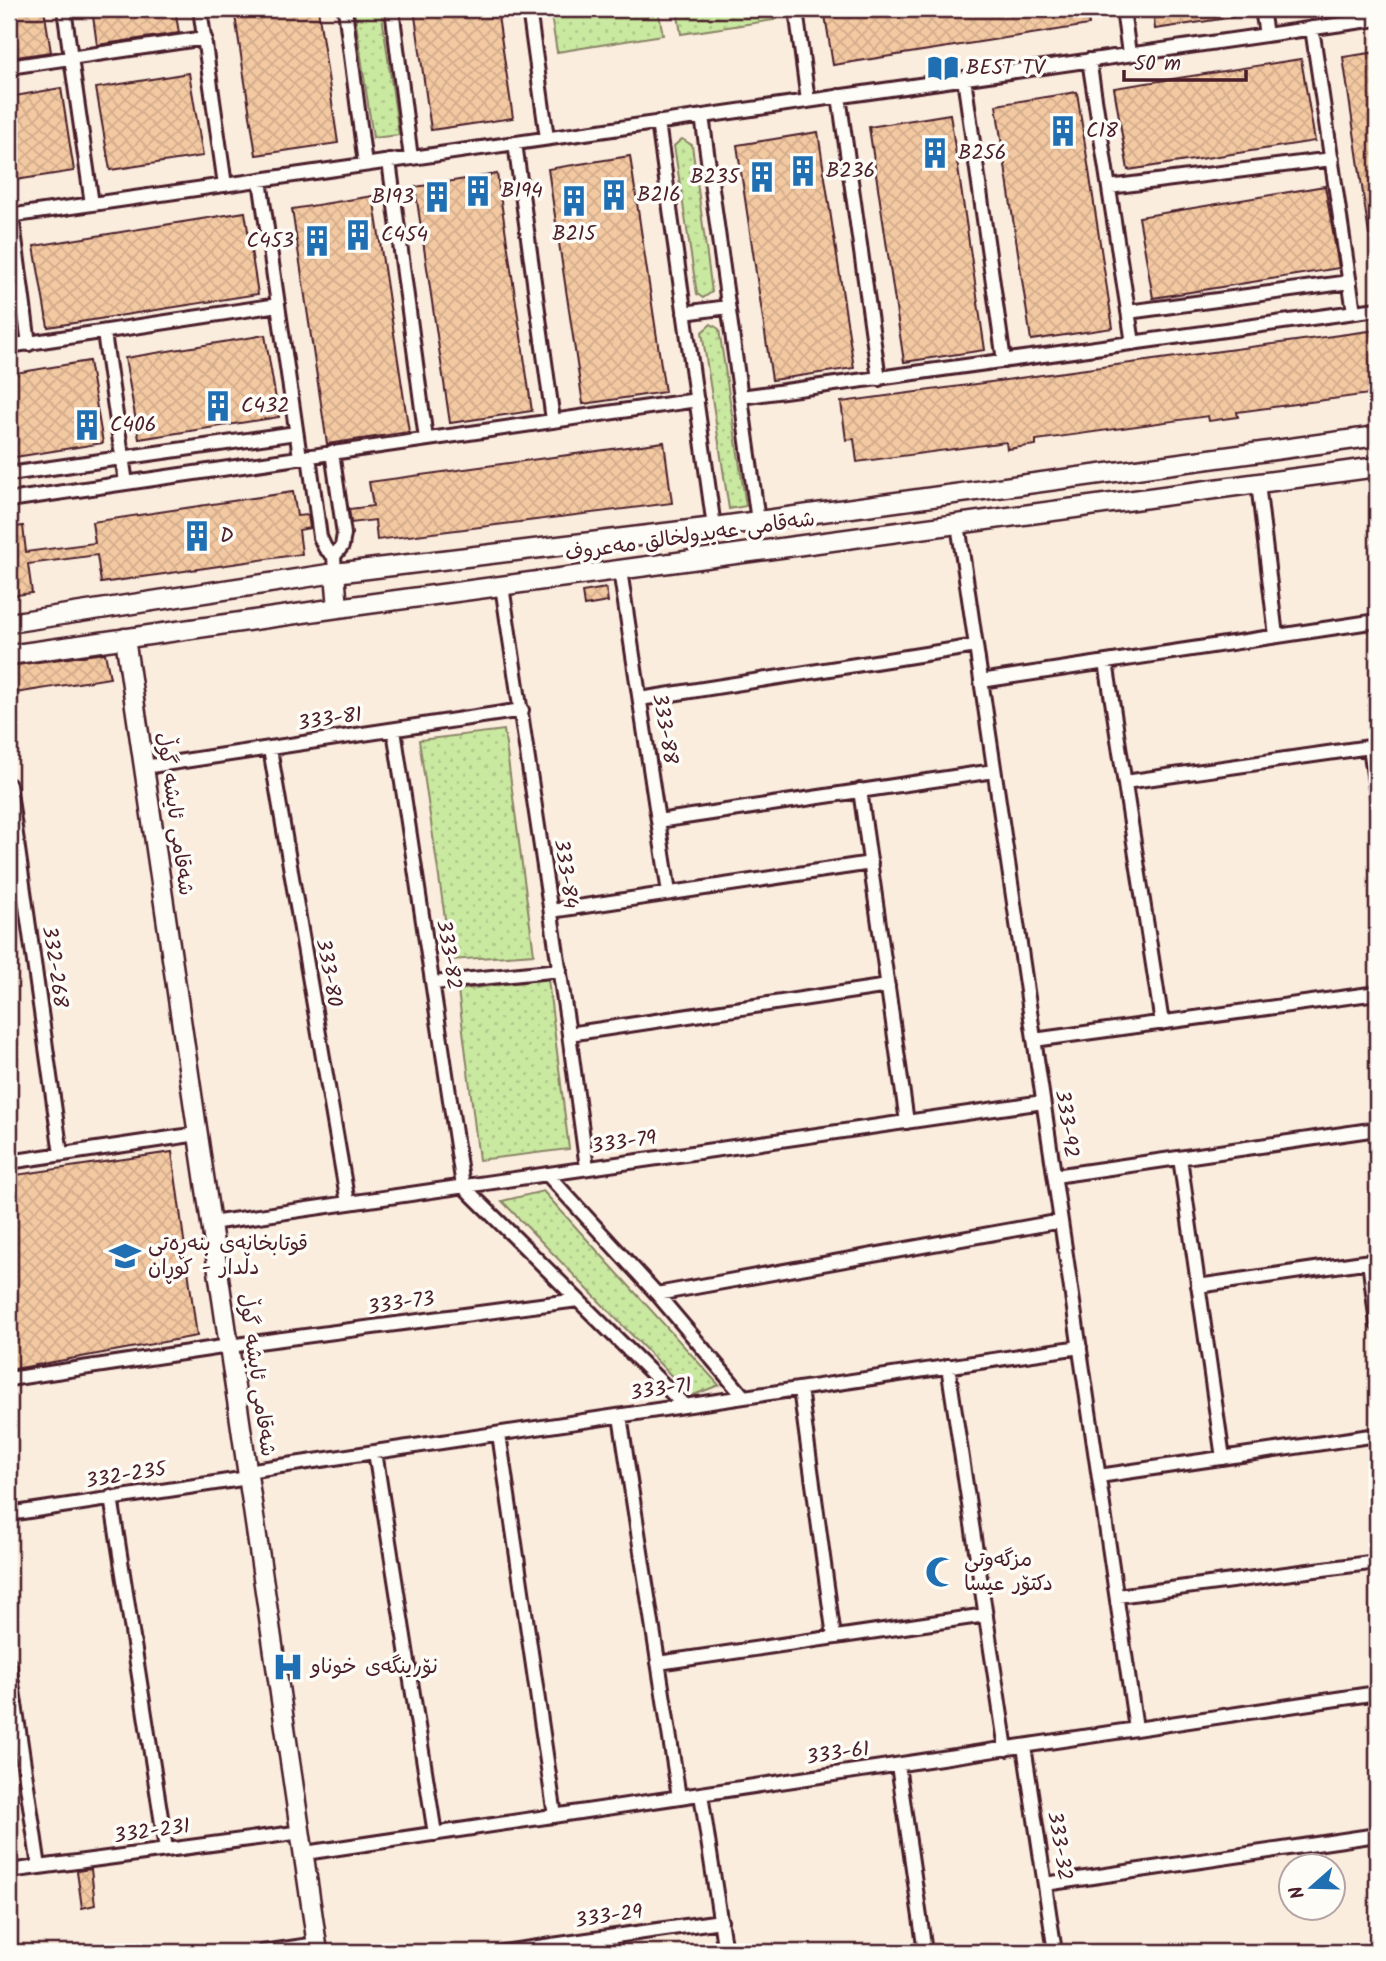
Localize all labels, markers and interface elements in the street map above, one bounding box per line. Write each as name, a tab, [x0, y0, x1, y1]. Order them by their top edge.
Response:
scale bar	[1124, 38, 1246, 82]
text: 50 m	[1134, 48, 1181, 81]
library icon: BEST TV	[926, 51, 960, 85]
place label: BEST TV	[966, 52, 1047, 85]
building icon: C18	[1046, 114, 1080, 148]
place label: C18	[1086, 115, 1118, 148]
building icon: B256	[918, 136, 952, 170]
place label: B256	[958, 137, 1007, 170]
building icon: B236	[786, 154, 820, 188]
place label: B236	[826, 155, 875, 188]
building icon: B235	[745, 160, 779, 194]
place label: B235	[690, 161, 741, 194]
building icon: B194	[461, 174, 495, 208]
place label: B194	[501, 175, 543, 208]
building icon: B216	[597, 178, 631, 212]
place label: B216	[637, 179, 681, 212]
building icon: B193	[420, 180, 454, 214]
place label: B193	[372, 181, 414, 214]
building icon: B215	[557, 184, 591, 218]
building icon: C454	[341, 218, 375, 252]
place label: B215	[552, 218, 597, 251]
place label: C454	[381, 219, 428, 252]
building icon: C453	[300, 224, 334, 258]
place label: C453	[247, 225, 294, 258]
building icon: C432	[201, 389, 235, 423]
place label: C432	[241, 390, 289, 423]
building icon: C406	[70, 408, 104, 442]
place label: C406	[110, 409, 156, 442]
street label: شەقامی عەبدولخالق مەعروف	[563, 503, 817, 571]
building icon: D	[180, 519, 214, 553]
place label: D	[220, 520, 234, 553]
street label: 333-88	[642, 691, 686, 767]
street label: 333-81	[296, 699, 364, 741]
street label: شەقامی ئایشە گوڵ	[146, 730, 203, 898]
street label: 333-84	[544, 837, 586, 911]
street label: 333-82	[426, 918, 470, 992]
street label: 332-268	[32, 924, 76, 1010]
street label: 333-80	[306, 936, 350, 1010]
street label: 333-92	[1045, 1088, 1087, 1160]
street label: 333-79	[589, 1122, 659, 1164]
place label: قوتابخانەی بنەڕەتی دڵدار - کوڕان	[148, 1228, 308, 1285]
school or university icon: قوتابخانەی بنەڕەتی دڵدار - کوڕان	[108, 1239, 142, 1273]
street label: 333-73	[365, 1283, 437, 1325]
street label: شەقامی ئایشە گوڵ	[228, 1291, 285, 1459]
street label: 333-71	[628, 1369, 694, 1411]
street label: 332-235	[83, 1453, 170, 1499]
place label: مزگەوتی دکتۆر عیسا	[964, 1544, 1053, 1601]
mosque icon: مزگەوتی دکتۆر عیسا	[924, 1555, 958, 1589]
hospital icon: نۆرینگەی خوناو	[271, 1650, 305, 1684]
place label: نۆرینگەی خوناو	[309, 1651, 438, 1684]
street label: 333-61	[804, 1733, 872, 1775]
street label: 333-32	[1037, 1809, 1081, 1883]
street label: 332-231	[112, 1810, 192, 1854]
north arrow	[1278, 1853, 1348, 1923]
text: N	[1282, 1881, 1314, 1903]
street label: 333-29	[573, 1896, 645, 1938]

